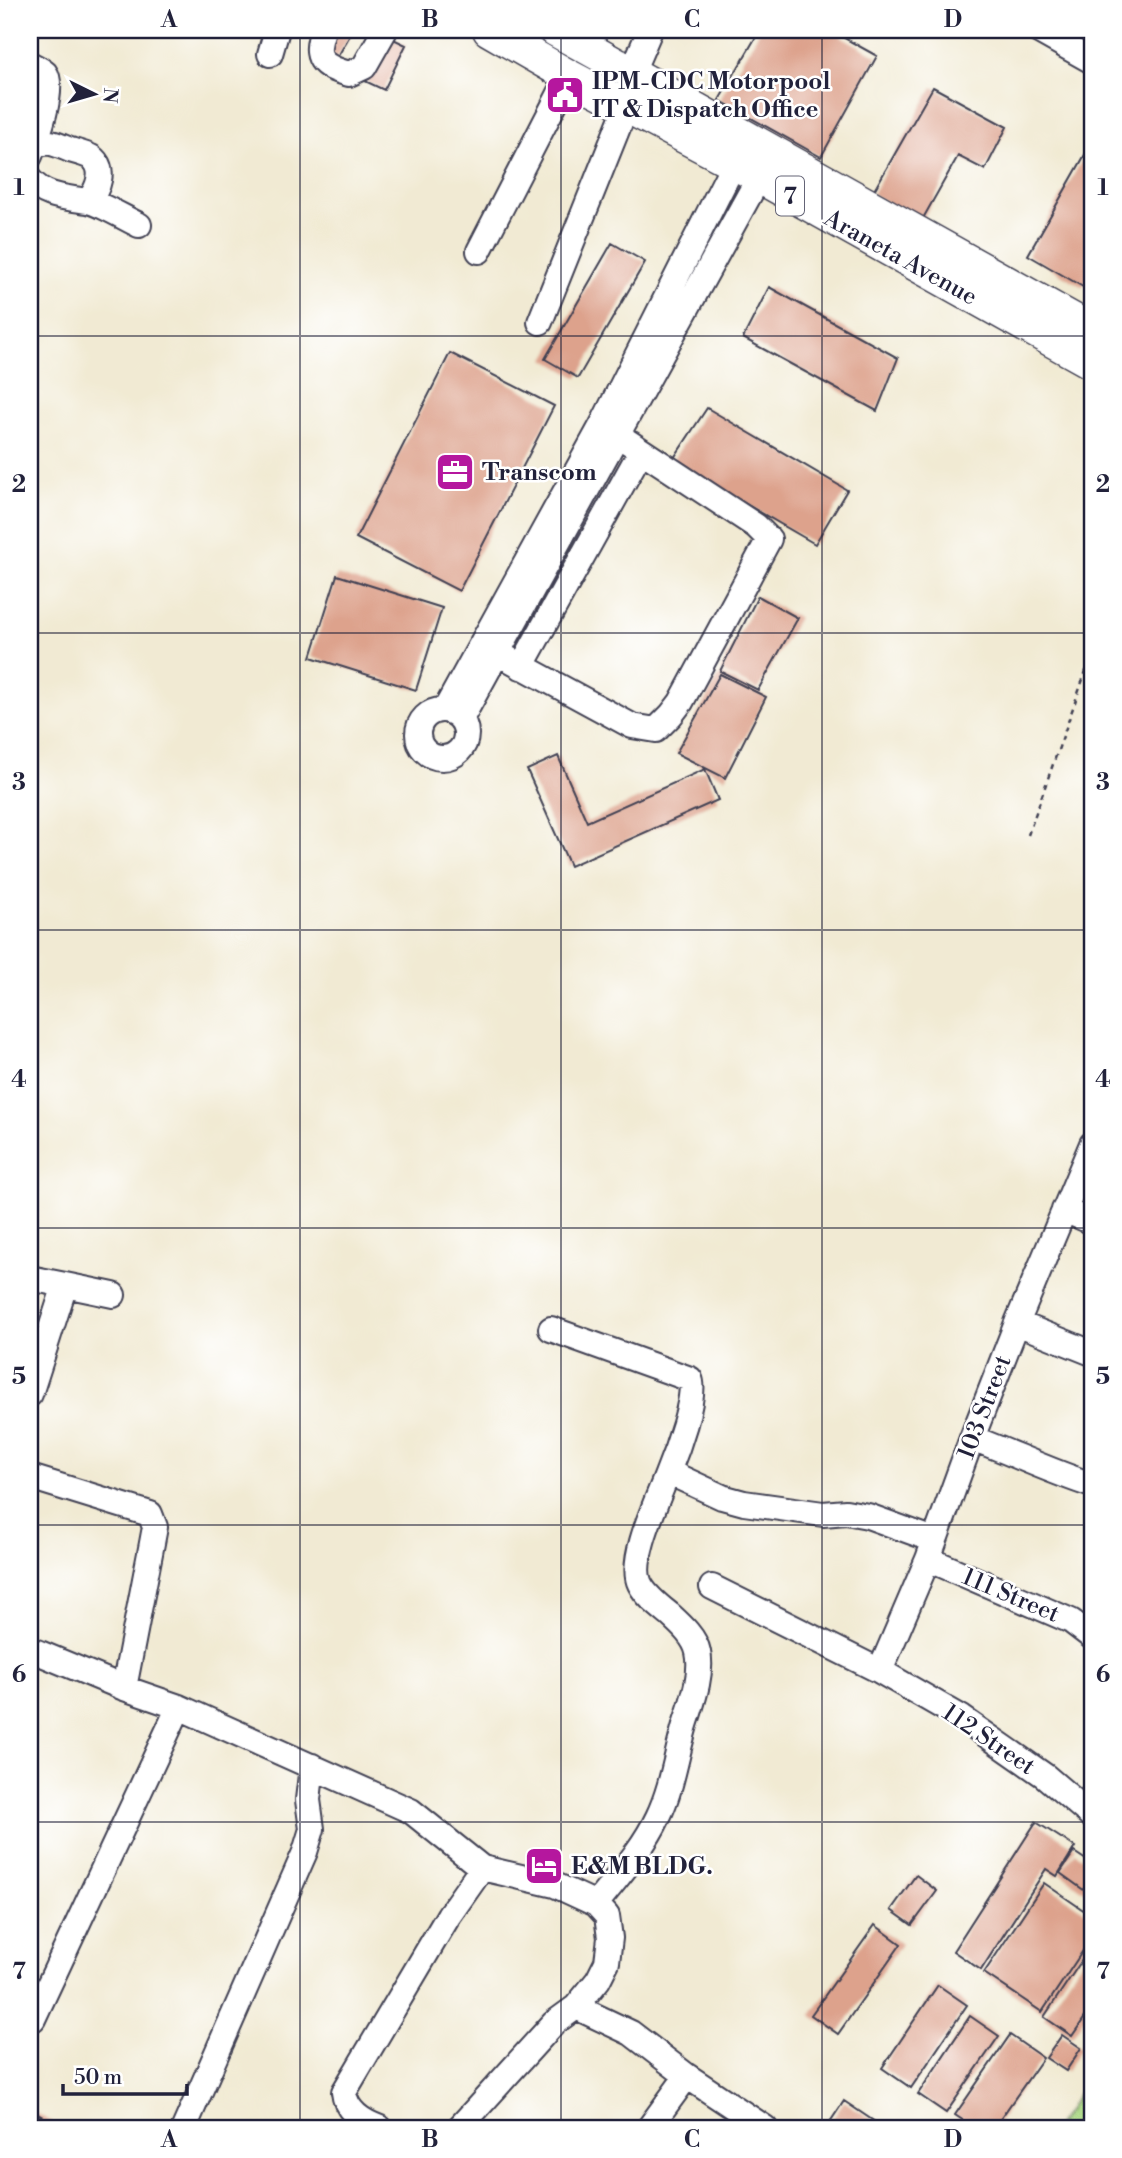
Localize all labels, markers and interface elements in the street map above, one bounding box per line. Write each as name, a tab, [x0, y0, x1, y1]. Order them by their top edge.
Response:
text: A	[160, 6, 178, 34]
text: B	[421, 6, 439, 34]
text: C	[684, 6, 700, 34]
text: D	[944, 6, 962, 34]
north arrow	[60, 60, 130, 130]
place label: IPM-CDC Motorpool IT & Dispatch Office	[592, 67, 830, 125]
public building icon: IPM-CDC Motorpool IT & Dispatch Office	[544, 74, 586, 116]
text: N	[97, 87, 123, 104]
text: 1	[13, 174, 25, 202]
text: 1	[1097, 174, 1109, 202]
road number: 7	[776, 176, 804, 216]
street label: Araneta Avenue	[818, 203, 982, 312]
office icon: Transcom	[434, 451, 476, 493]
place label: Transcom	[482, 458, 597, 488]
text: 2	[12, 471, 26, 499]
text: 2	[1096, 471, 1110, 499]
text: 3	[12, 769, 26, 797]
text: 3	[1096, 769, 1110, 797]
text: 4	[11, 1066, 27, 1094]
text: 4	[1095, 1066, 1111, 1094]
street label: 103 Street	[951, 1351, 1019, 1464]
text: 5	[12, 1363, 26, 1391]
text: 5	[1096, 1363, 1110, 1391]
street label: 111 Street	[957, 1562, 1064, 1630]
text: 6	[12, 1661, 26, 1689]
text: 6	[1096, 1661, 1110, 1689]
street label: 112 Street	[936, 1698, 1041, 1782]
hotel icon: E&M BLDG.	[523, 1845, 565, 1887]
place label: E&M BLDG.	[571, 1852, 713, 1882]
text: 7	[12, 1958, 26, 1986]
text: 7	[1096, 1958, 1110, 1986]
scale bar	[63, 2053, 187, 2097]
text: 50 m	[74, 2065, 122, 2091]
text: A	[160, 2126, 178, 2154]
text: B	[421, 2126, 439, 2154]
text: C	[684, 2126, 700, 2154]
text: D	[944, 2126, 962, 2154]

